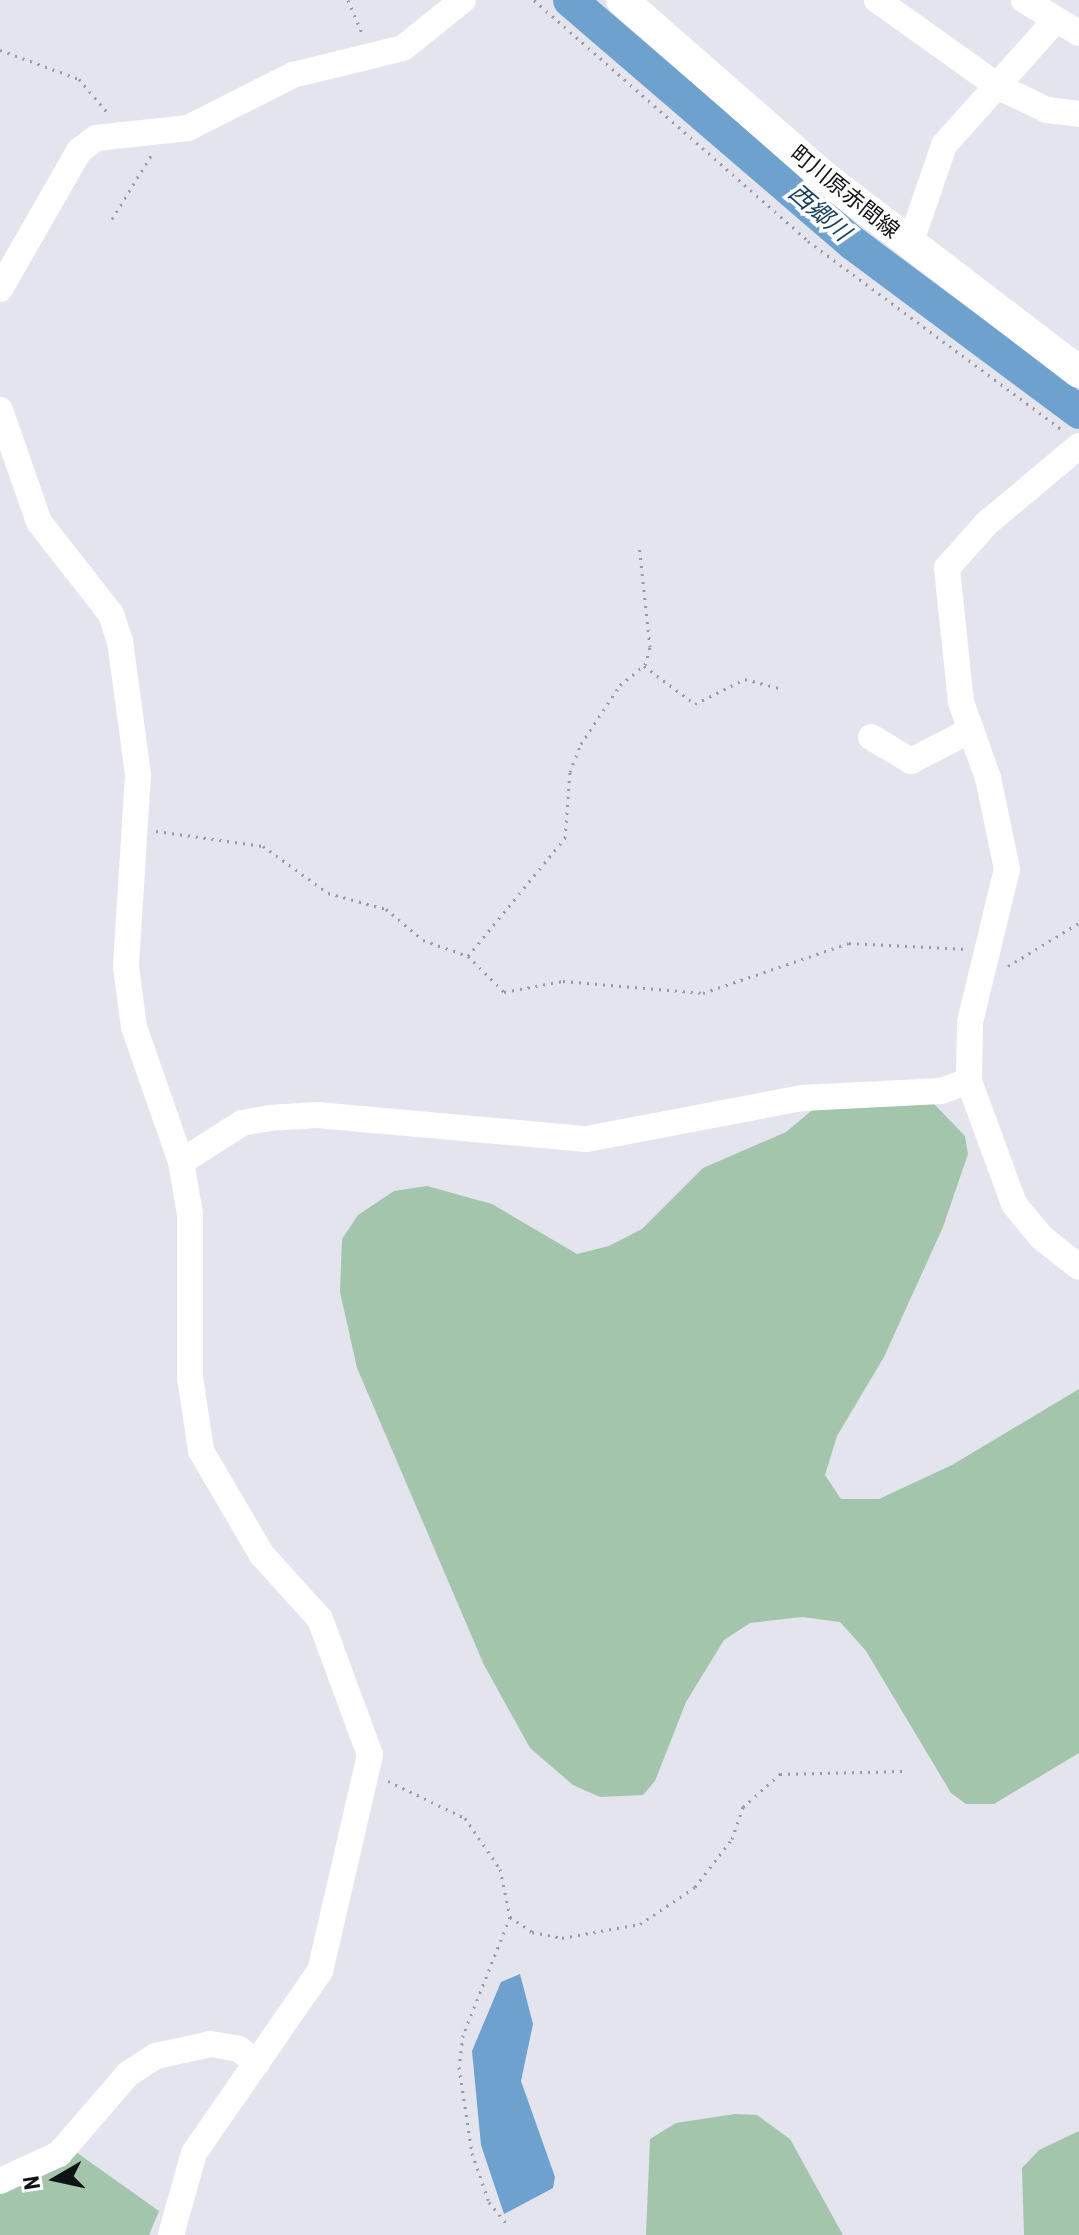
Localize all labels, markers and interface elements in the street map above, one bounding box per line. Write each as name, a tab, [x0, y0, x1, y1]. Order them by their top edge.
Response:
street label: 町川原赤間線	[785, 140, 905, 244]
water label: 西郷川	[782, 179, 856, 247]
north arrow	[16, 2139, 96, 2219]
text: N	[18, 2174, 45, 2191]

